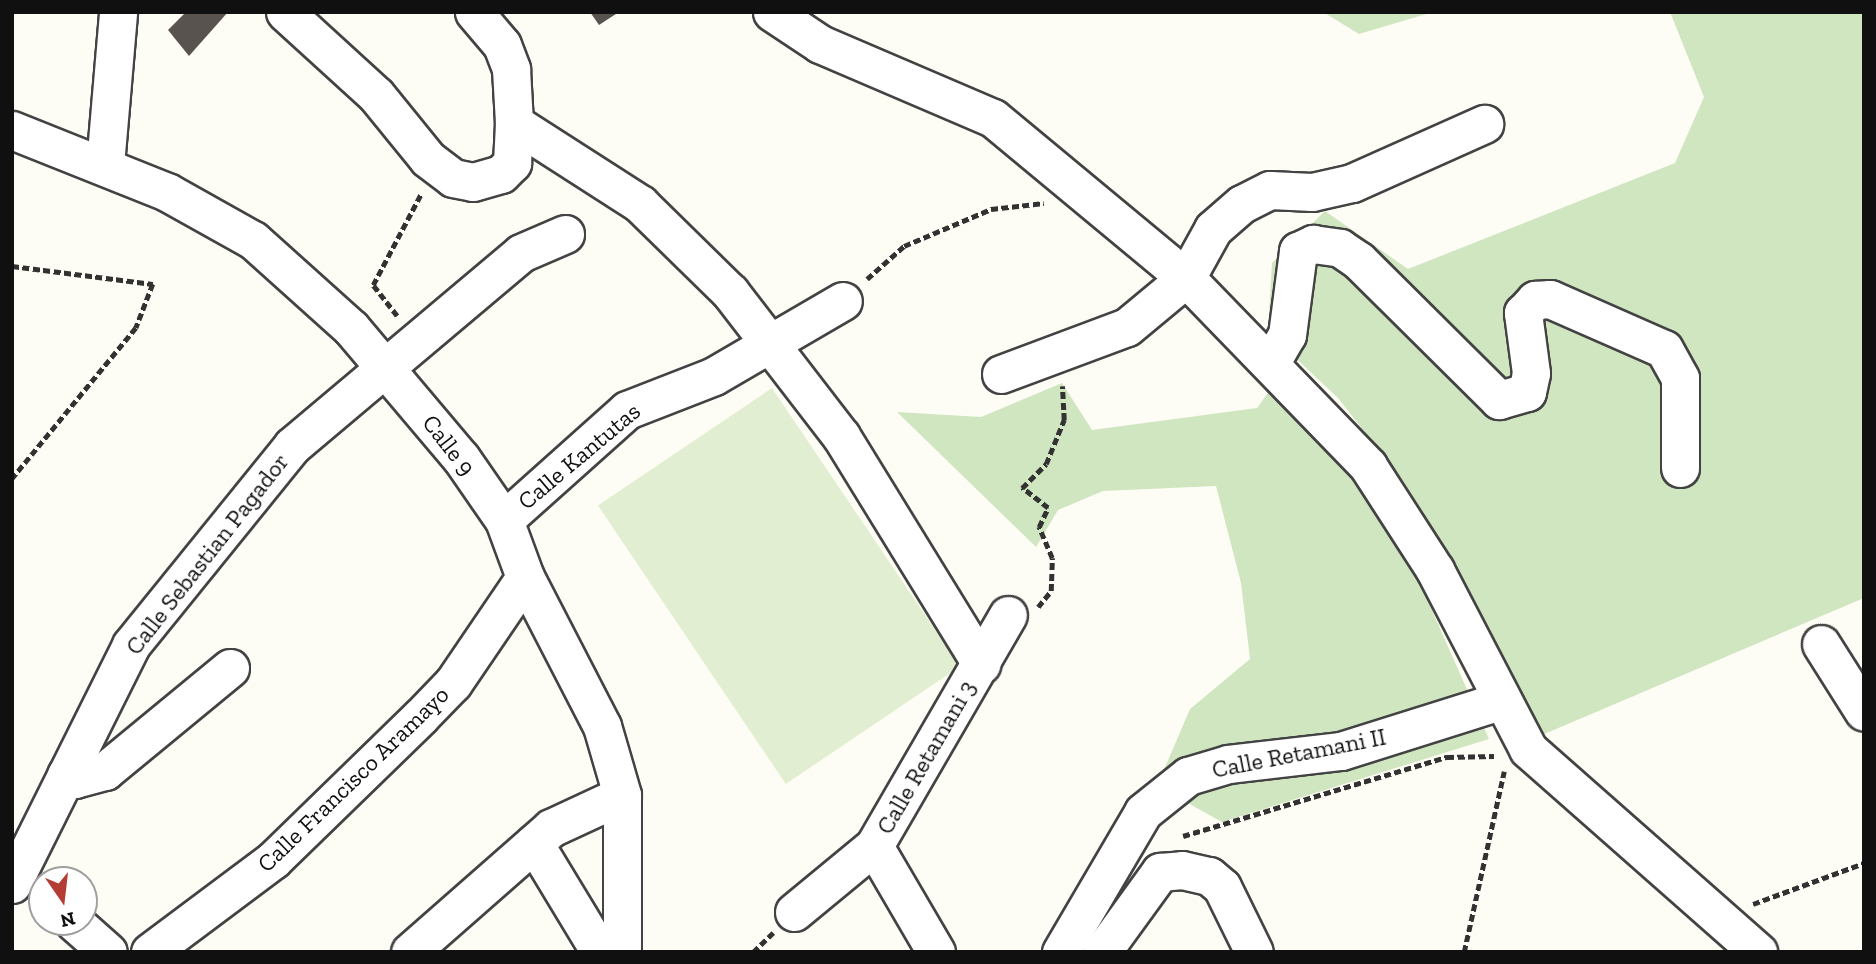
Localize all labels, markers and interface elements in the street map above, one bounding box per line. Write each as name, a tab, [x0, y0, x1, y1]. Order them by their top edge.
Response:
street label: Calle Kantutas	[512, 397, 646, 515]
street label: Calle 9	[416, 409, 482, 481]
street label: Calle Sebastian Pagador	[119, 448, 295, 660]
street label: Calle Retamani 3	[870, 675, 982, 839]
street label: Calle Francisco Aramayo	[251, 680, 455, 878]
street label: Calle Retamani II	[1210, 722, 1388, 784]
north arrow	[28, 866, 98, 936]
text: N	[58, 907, 78, 933]

